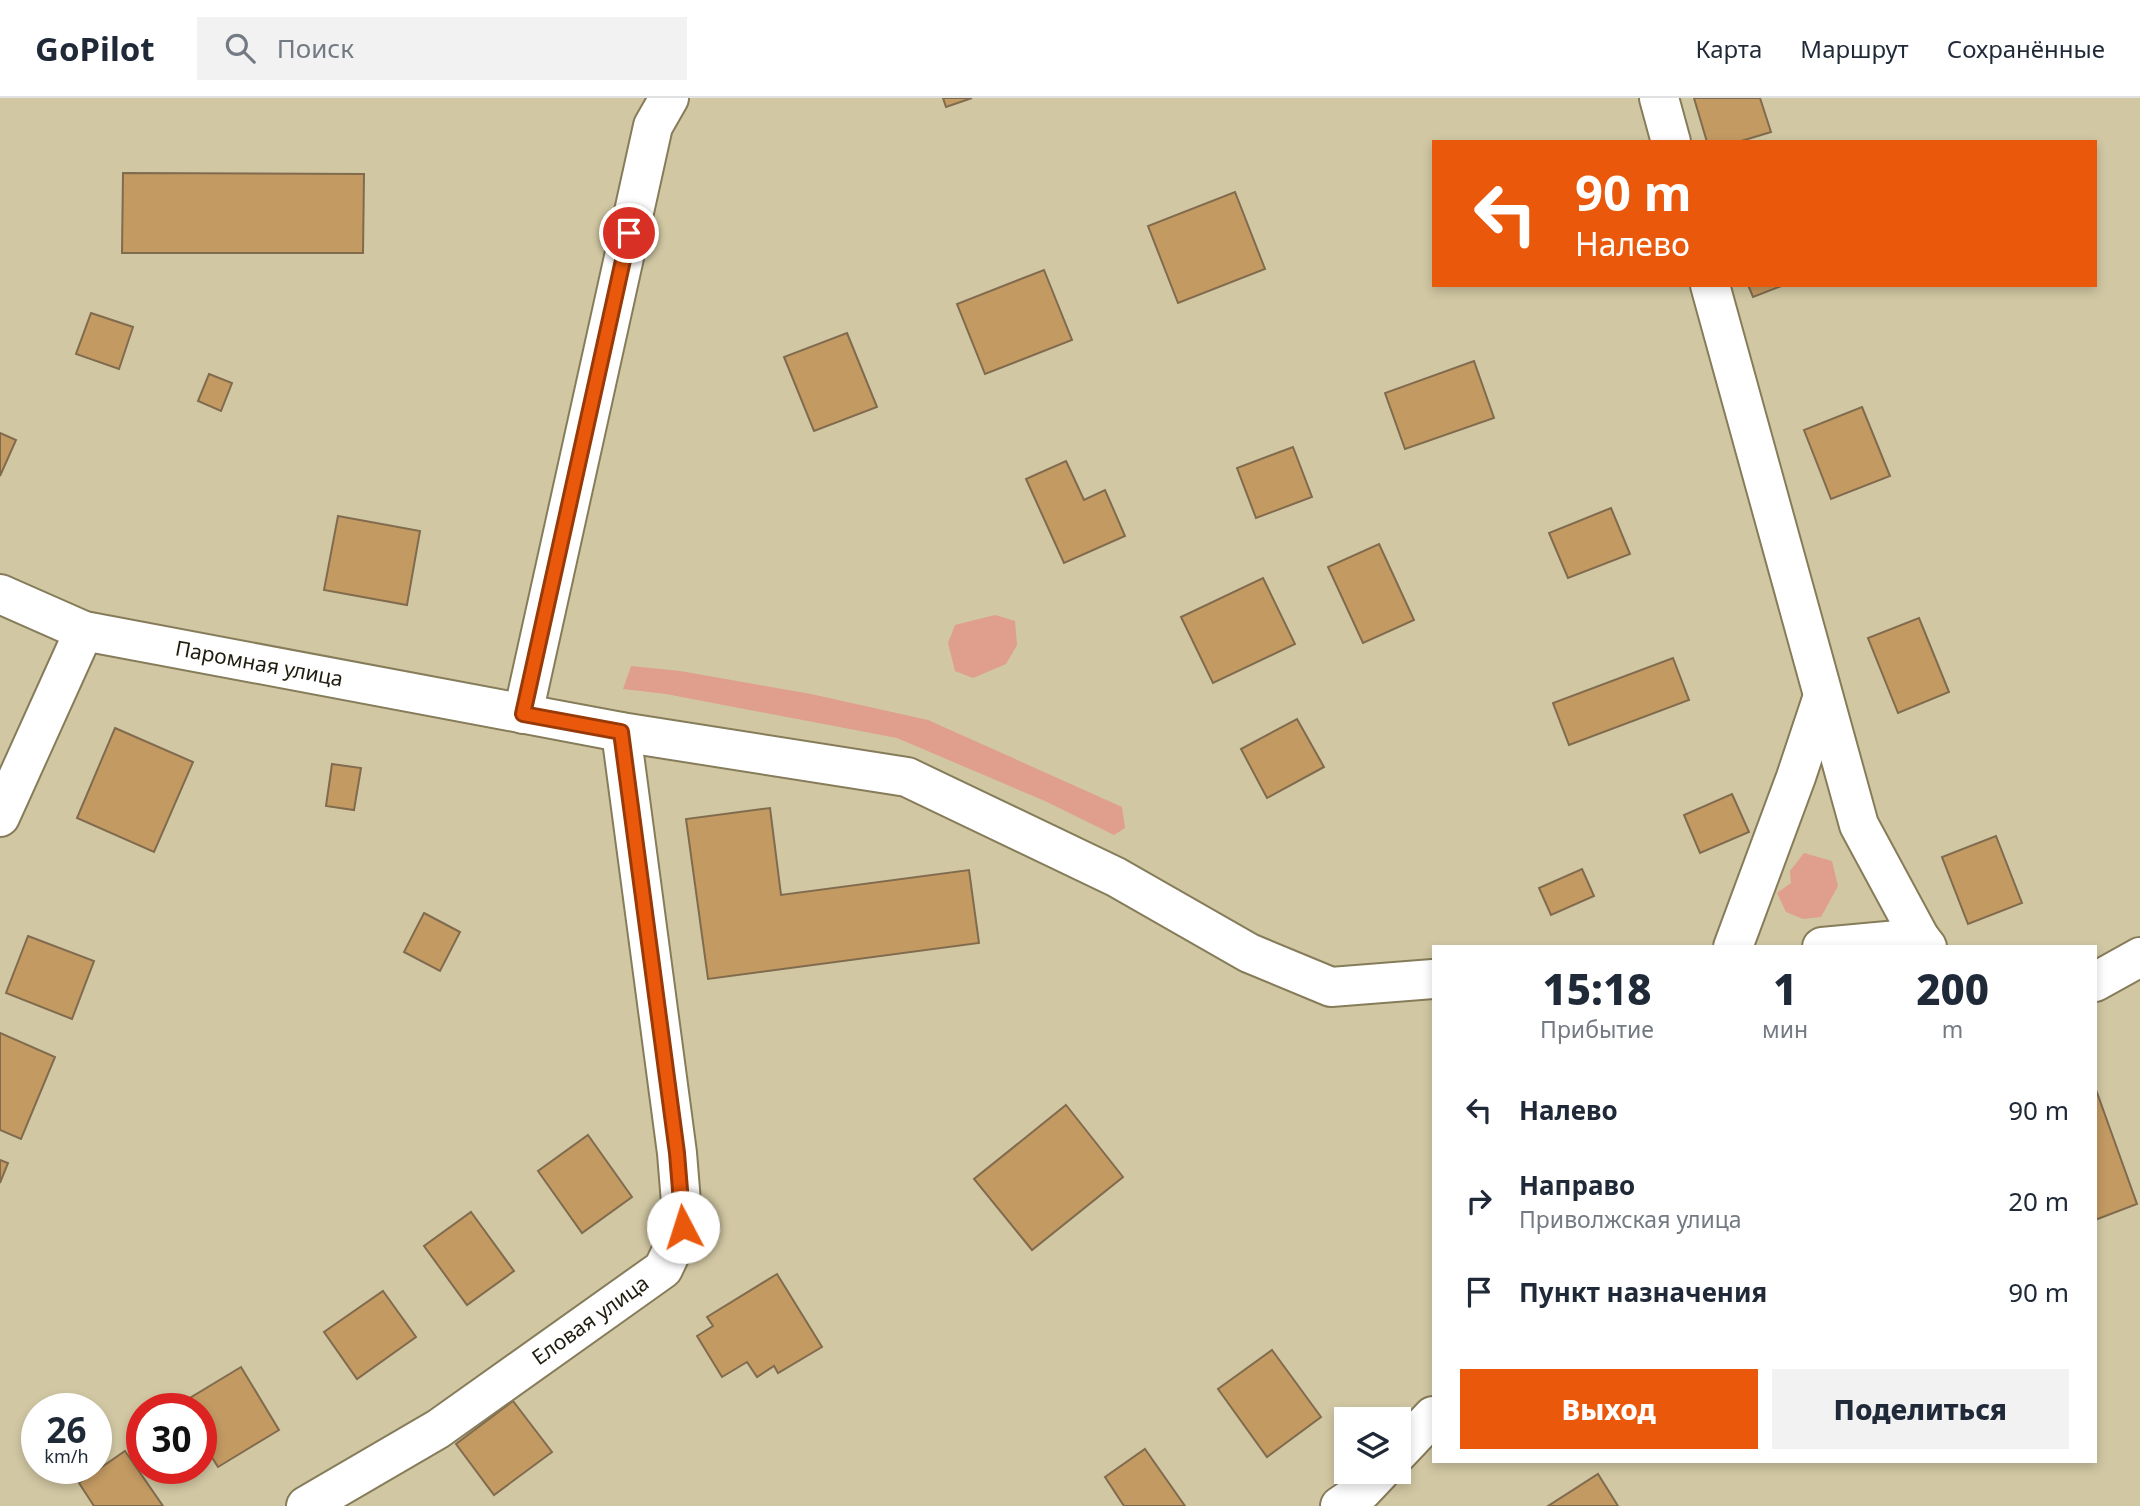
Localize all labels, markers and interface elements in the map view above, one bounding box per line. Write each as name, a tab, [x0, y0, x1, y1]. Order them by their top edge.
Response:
search box	[197, 17, 687, 80]
text: GoPilot	[35, 26, 155, 71]
icon: search	[221, 29, 259, 67]
text: Поиск	[277, 30, 354, 66]
text: Карта	[1695, 32, 1762, 65]
text: Маршрут	[1800, 32, 1909, 65]
text: Сохранённые	[1947, 32, 2105, 65]
text: 90 m	[1575, 159, 1692, 225]
icon: left	[1460, 168, 1551, 259]
pin	[599, 203, 659, 263]
icon: arrive	[610, 214, 648, 252]
text: Налево	[1575, 222, 1690, 265]
street label: Паромная улица	[173, 633, 346, 692]
text: 15:18	[1542, 960, 1652, 1017]
text: 1	[1773, 960, 1797, 1017]
text: 200	[1916, 960, 1989, 1017]
text: Прибытие	[1540, 1013, 1654, 1045]
text: мин	[1762, 1013, 1808, 1045]
text: m	[1942, 1013, 1963, 1045]
icon: left	[1460, 1091, 1498, 1129]
text: Налево	[1519, 1092, 1618, 1128]
text: 90 m	[2008, 1092, 2069, 1128]
text: Направо	[1519, 1167, 1635, 1203]
icon: right	[1460, 1182, 1498, 1220]
text: 20 m	[2008, 1183, 2069, 1219]
position arrow	[646, 1190, 720, 1264]
text: Приволжская улица	[1519, 1203, 1742, 1235]
street label: Еловая улица	[526, 1269, 654, 1371]
icon: arrive	[1460, 1273, 1498, 1311]
text: Пункт назначения	[1519, 1274, 1767, 1310]
text: 90 m	[2008, 1274, 2069, 1310]
button: Выход	[1460, 1369, 1758, 1449]
button: Поделиться	[1772, 1369, 2069, 1449]
speed limit sign: 30	[126, 1393, 217, 1484]
text: 26	[46, 1406, 87, 1453]
map controls	[1334, 1407, 1411, 1484]
button: layers	[1334, 1407, 1411, 1484]
text: km/h	[44, 1444, 89, 1468]

